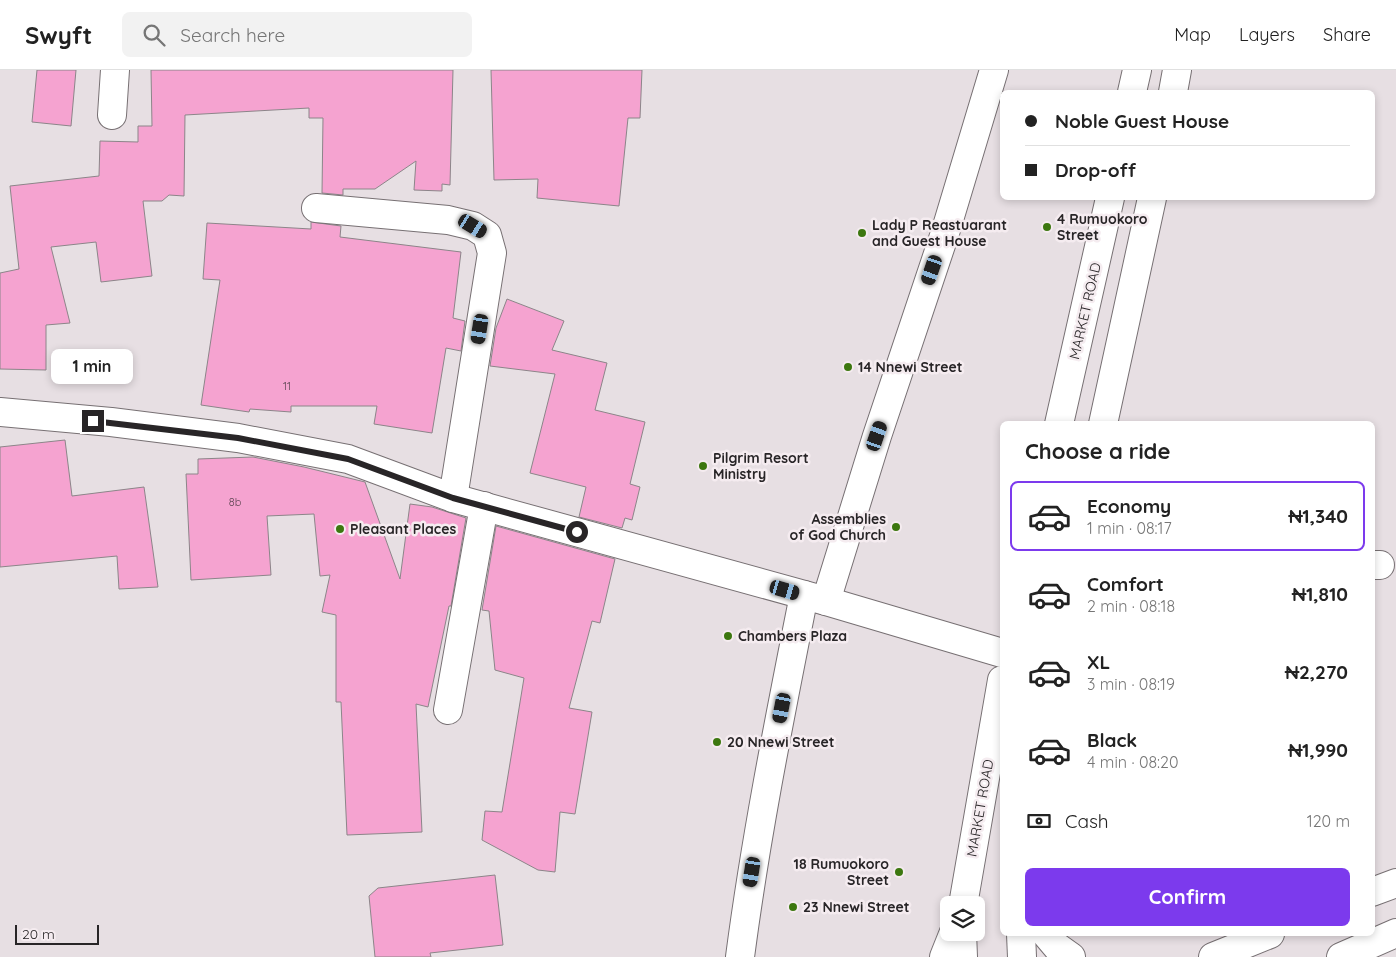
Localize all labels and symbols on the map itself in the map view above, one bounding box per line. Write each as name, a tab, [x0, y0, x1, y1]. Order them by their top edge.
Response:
place label: 4 Rumuokoro Street	[1057, 210, 1148, 244]
car	[456, 212, 489, 240]
place label: Lady P Reastuarant and Guest House	[872, 216, 1007, 250]
marker: 4 Rumuokoro Street	[1041, 221, 1053, 233]
marker: Lady P Reastuarant and Guest House	[856, 227, 868, 239]
car	[920, 253, 943, 287]
street label: MARKET ROAD	[1065, 261, 1105, 361]
car	[470, 313, 489, 345]
callout: 1 min	[52, 348, 134, 384]
place label: 14 Nnewi Street	[858, 358, 963, 376]
marker: 14 Nnewi Street	[842, 361, 854, 373]
house number: 11	[283, 379, 291, 393]
route end	[82, 410, 104, 432]
car	[865, 419, 888, 453]
place label: Pilgrim Resort Ministry	[713, 449, 809, 483]
marker: Pilgrim Resort Ministry	[697, 460, 709, 472]
house number: 8b	[229, 495, 242, 509]
place label: Assemblies of God Church	[790, 510, 886, 544]
place label: Pleasant Places	[350, 520, 456, 538]
route start	[566, 521, 588, 543]
marker: Assemblies of God Church	[890, 521, 902, 533]
marker: Pleasant Places	[334, 523, 346, 535]
car	[768, 579, 801, 601]
place label: Chambers Plaza	[738, 627, 847, 645]
marker: Chambers Plaza	[722, 630, 734, 642]
car	[771, 692, 792, 724]
place label: 20 Nnewi Street	[727, 733, 835, 751]
marker: 20 Nnewi Street	[711, 736, 723, 748]
street label: MARKET ROAD	[963, 758, 997, 858]
place label: 18 Rumuokoro Street	[794, 855, 889, 889]
car	[742, 856, 761, 888]
marker: 18 Rumuokoro Street	[893, 866, 905, 878]
place label: 23 Nnewi Street	[803, 898, 910, 916]
marker: 23 Nnewi Street	[787, 901, 799, 913]
scale bar	[15, 922, 99, 945]

